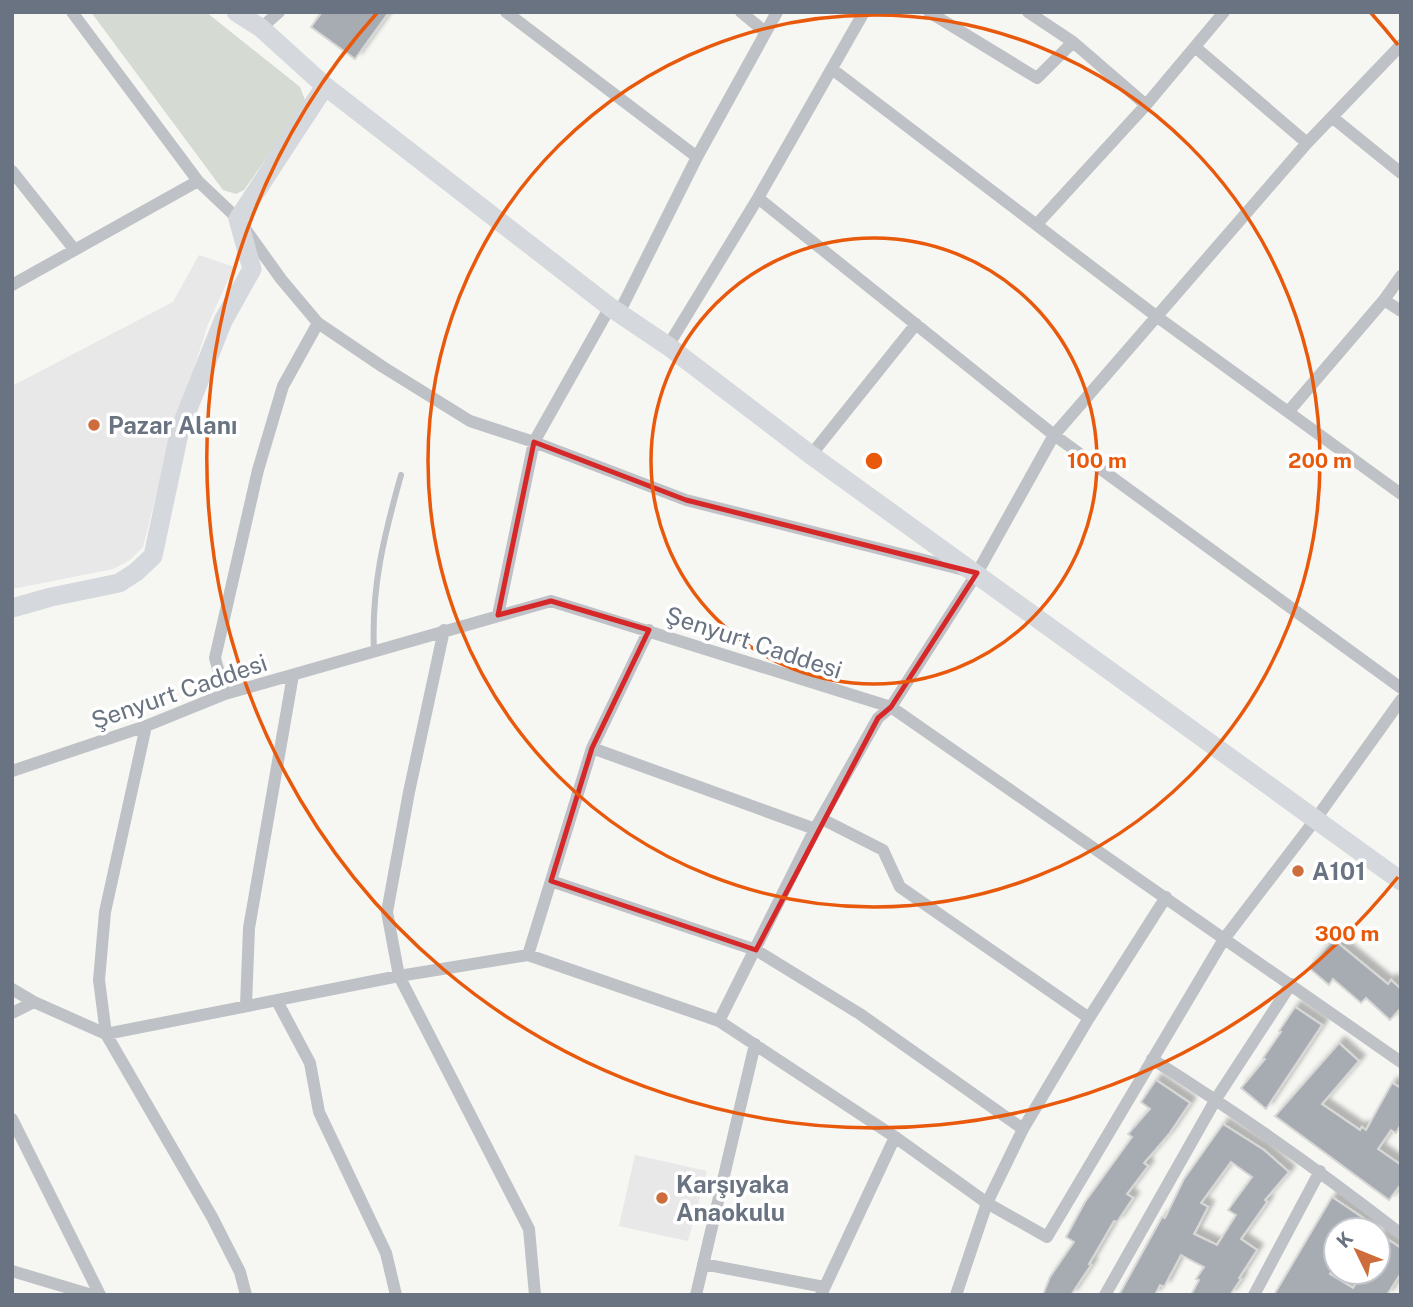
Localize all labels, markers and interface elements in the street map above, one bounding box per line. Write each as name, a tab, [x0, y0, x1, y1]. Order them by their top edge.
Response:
place label: Pazar Alanı	[108, 411, 237, 439]
marker: Pazar Alanı	[86, 417, 102, 433]
text: 100 m	[1067, 448, 1127, 473]
text: 200 m	[1288, 448, 1352, 473]
centre of rings	[862, 449, 886, 473]
street label: Şenyurt Caddesi	[662, 600, 846, 684]
street label: Şenyurt Caddesi	[87, 648, 271, 734]
place label: A101	[1312, 857, 1365, 885]
marker: A101	[1290, 863, 1306, 879]
text: 300 m	[1315, 921, 1379, 946]
place label: Karşıyaka Anaokulu	[676, 1170, 789, 1226]
marker: Karşıyaka Anaokulu	[654, 1190, 670, 1206]
north arrow	[1322, 1216, 1392, 1286]
text: K	[1332, 1227, 1358, 1252]

